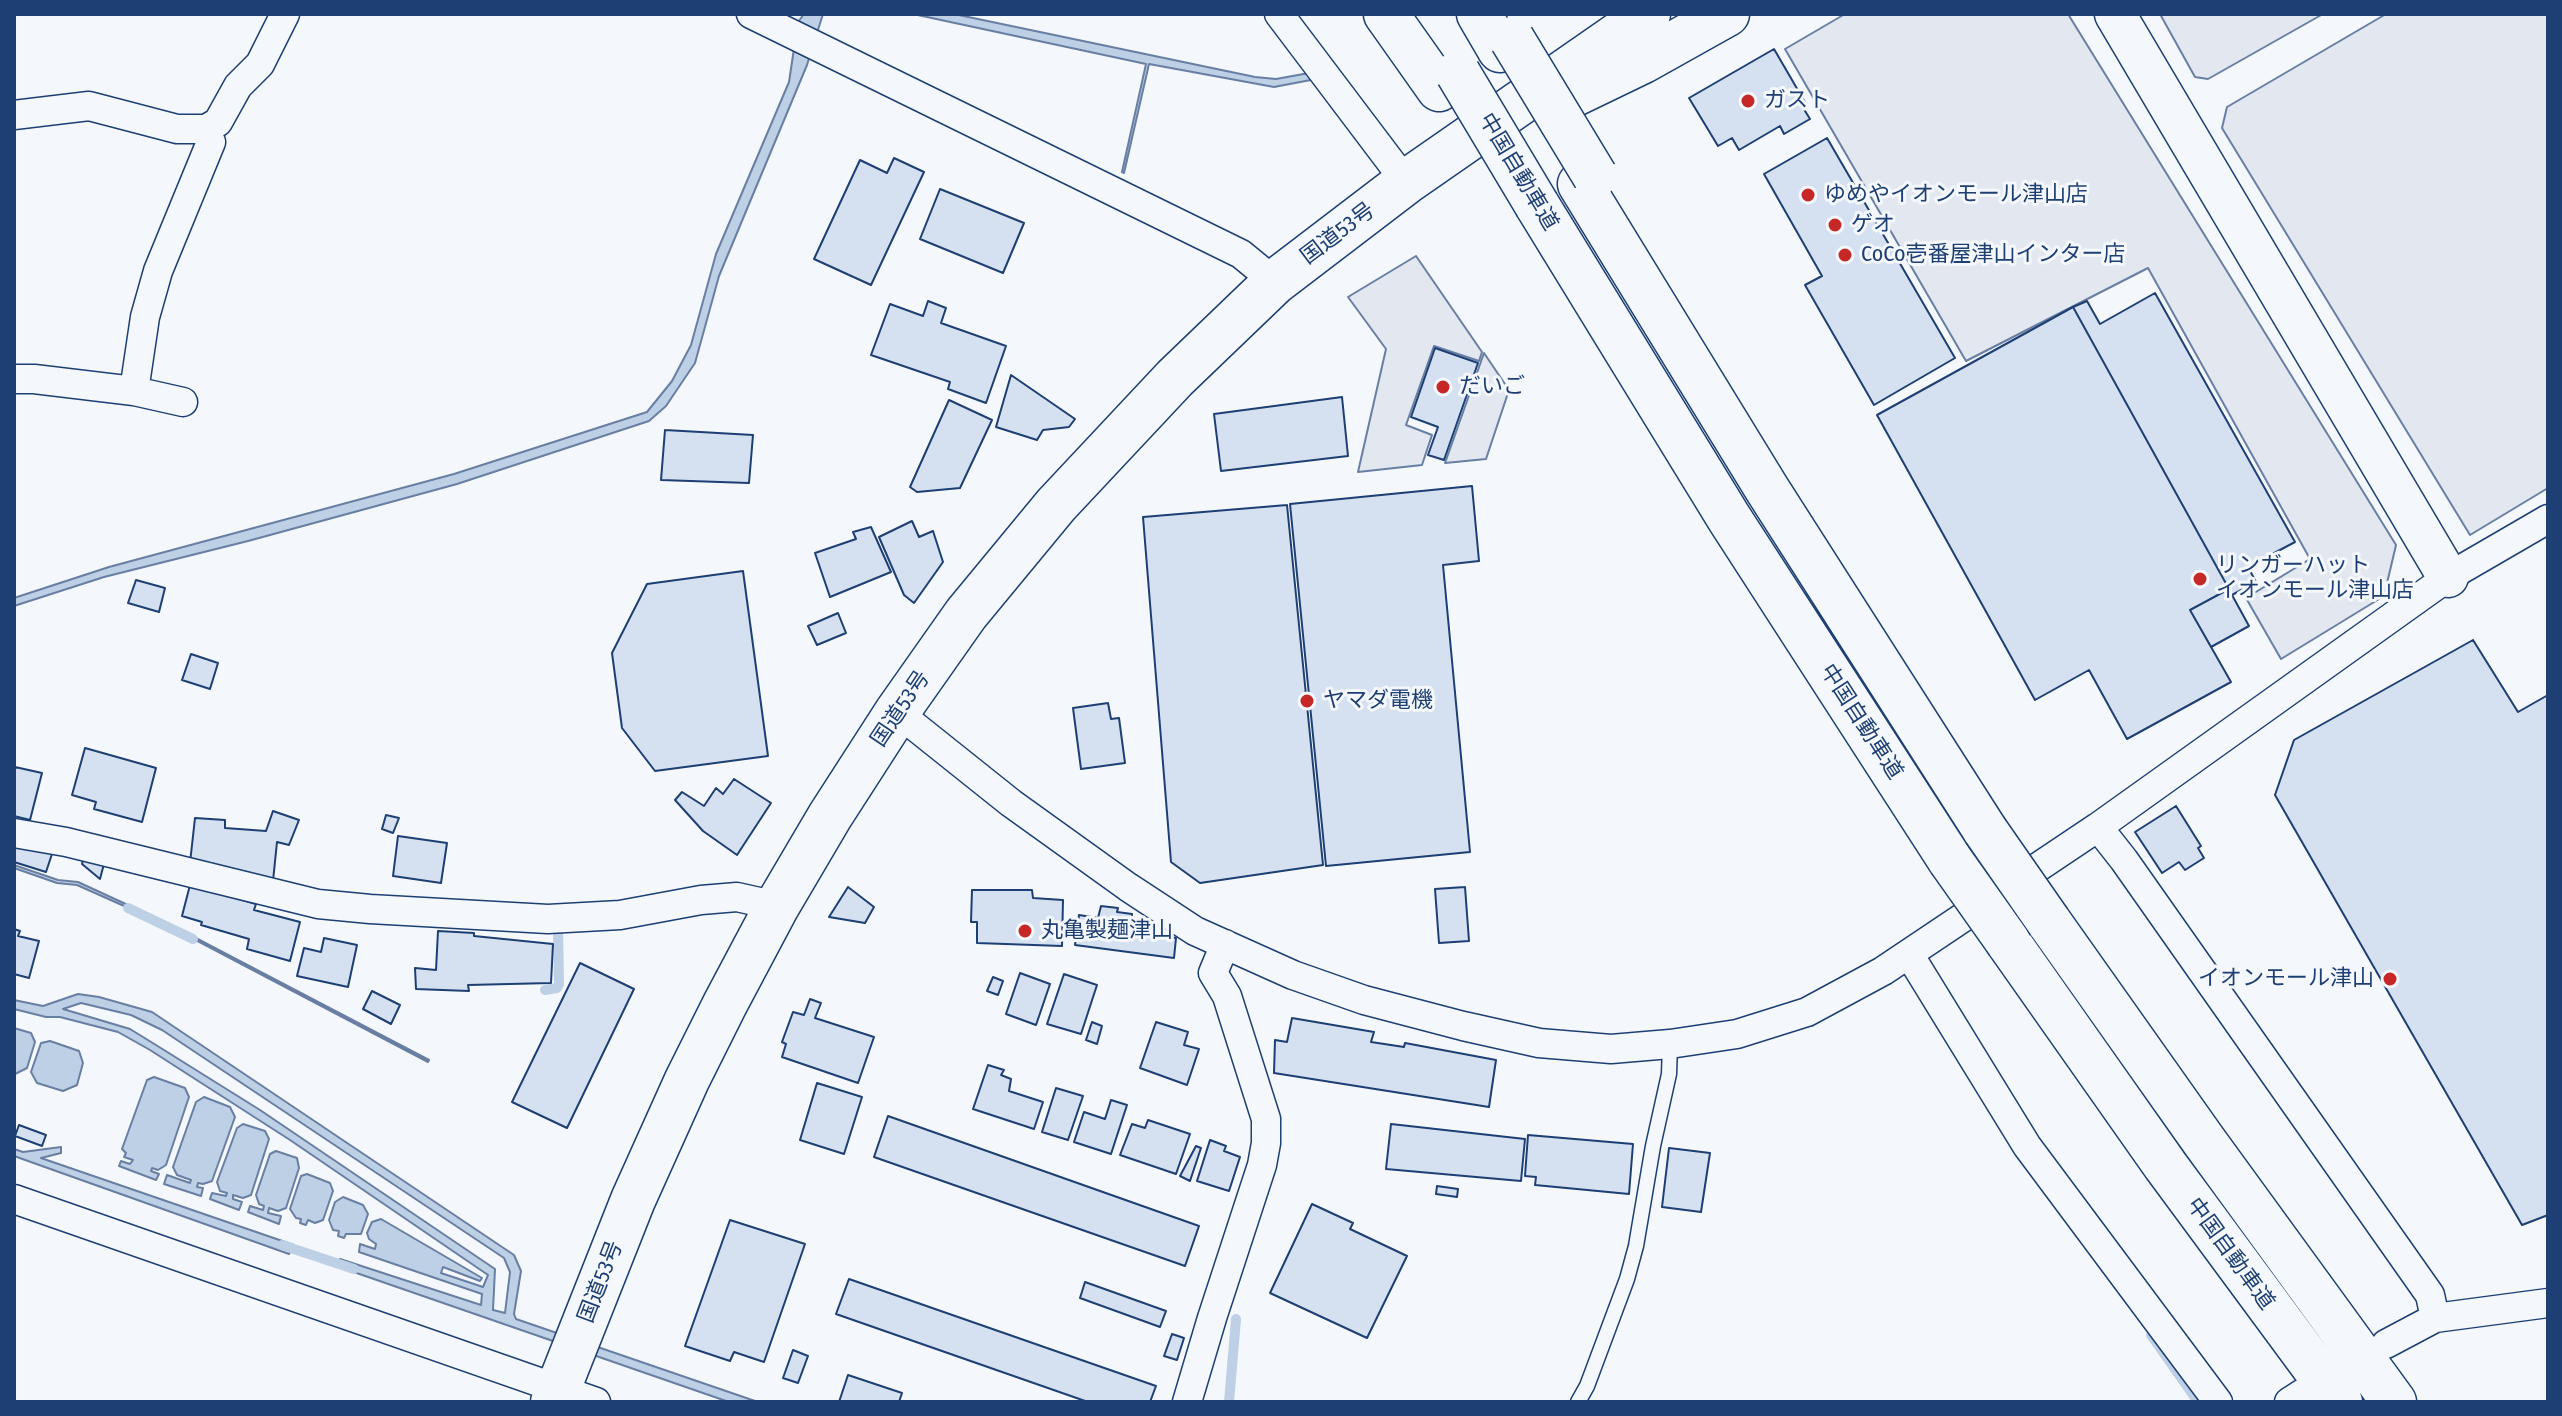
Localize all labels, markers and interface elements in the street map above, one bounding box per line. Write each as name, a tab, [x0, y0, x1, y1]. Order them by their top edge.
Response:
place label: ガスト	[1764, 88, 1830, 114]
marker: ガスト	[1739, 92, 1757, 110]
street label: 中国自動車道	[1473, 109, 1563, 235]
place label: ゆめやイオンモール津山店	[1824, 182, 2088, 208]
marker: ゆめやイオンモール津山店	[1799, 186, 1817, 204]
street label: 国道53号	[1296, 198, 1380, 270]
place label: ゲオ	[1851, 212, 1895, 238]
marker: ゲオ	[1826, 216, 1844, 234]
place label: CoCo壱番屋津山インター店	[1861, 242, 2126, 268]
marker: CoCo壱番屋津山インター店	[1836, 246, 1854, 264]
place label: だいご	[1459, 374, 1525, 400]
marker: だいご	[1434, 378, 1452, 396]
place label: リンガーハット イオンモール津山店	[2216, 553, 2414, 604]
marker: リンガーハット イオンモール津山店	[2191, 570, 2209, 588]
street label: 中国自動車道	[1814, 659, 1908, 785]
street label: 国道53号	[866, 666, 936, 752]
place label: ヤマダ電機	[1323, 688, 1433, 714]
marker: ヤマダ電機	[1298, 692, 1316, 710]
place label: 丸亀製麺津山	[1041, 918, 1173, 944]
marker: 丸亀製麺津山	[1016, 922, 1034, 940]
place label: イオンモール津山	[2198, 966, 2374, 992]
marker: イオンモール津山	[2381, 970, 2399, 988]
street label: 中国自動車道	[2181, 1193, 2279, 1315]
street label: 国道53号	[573, 1237, 629, 1327]

